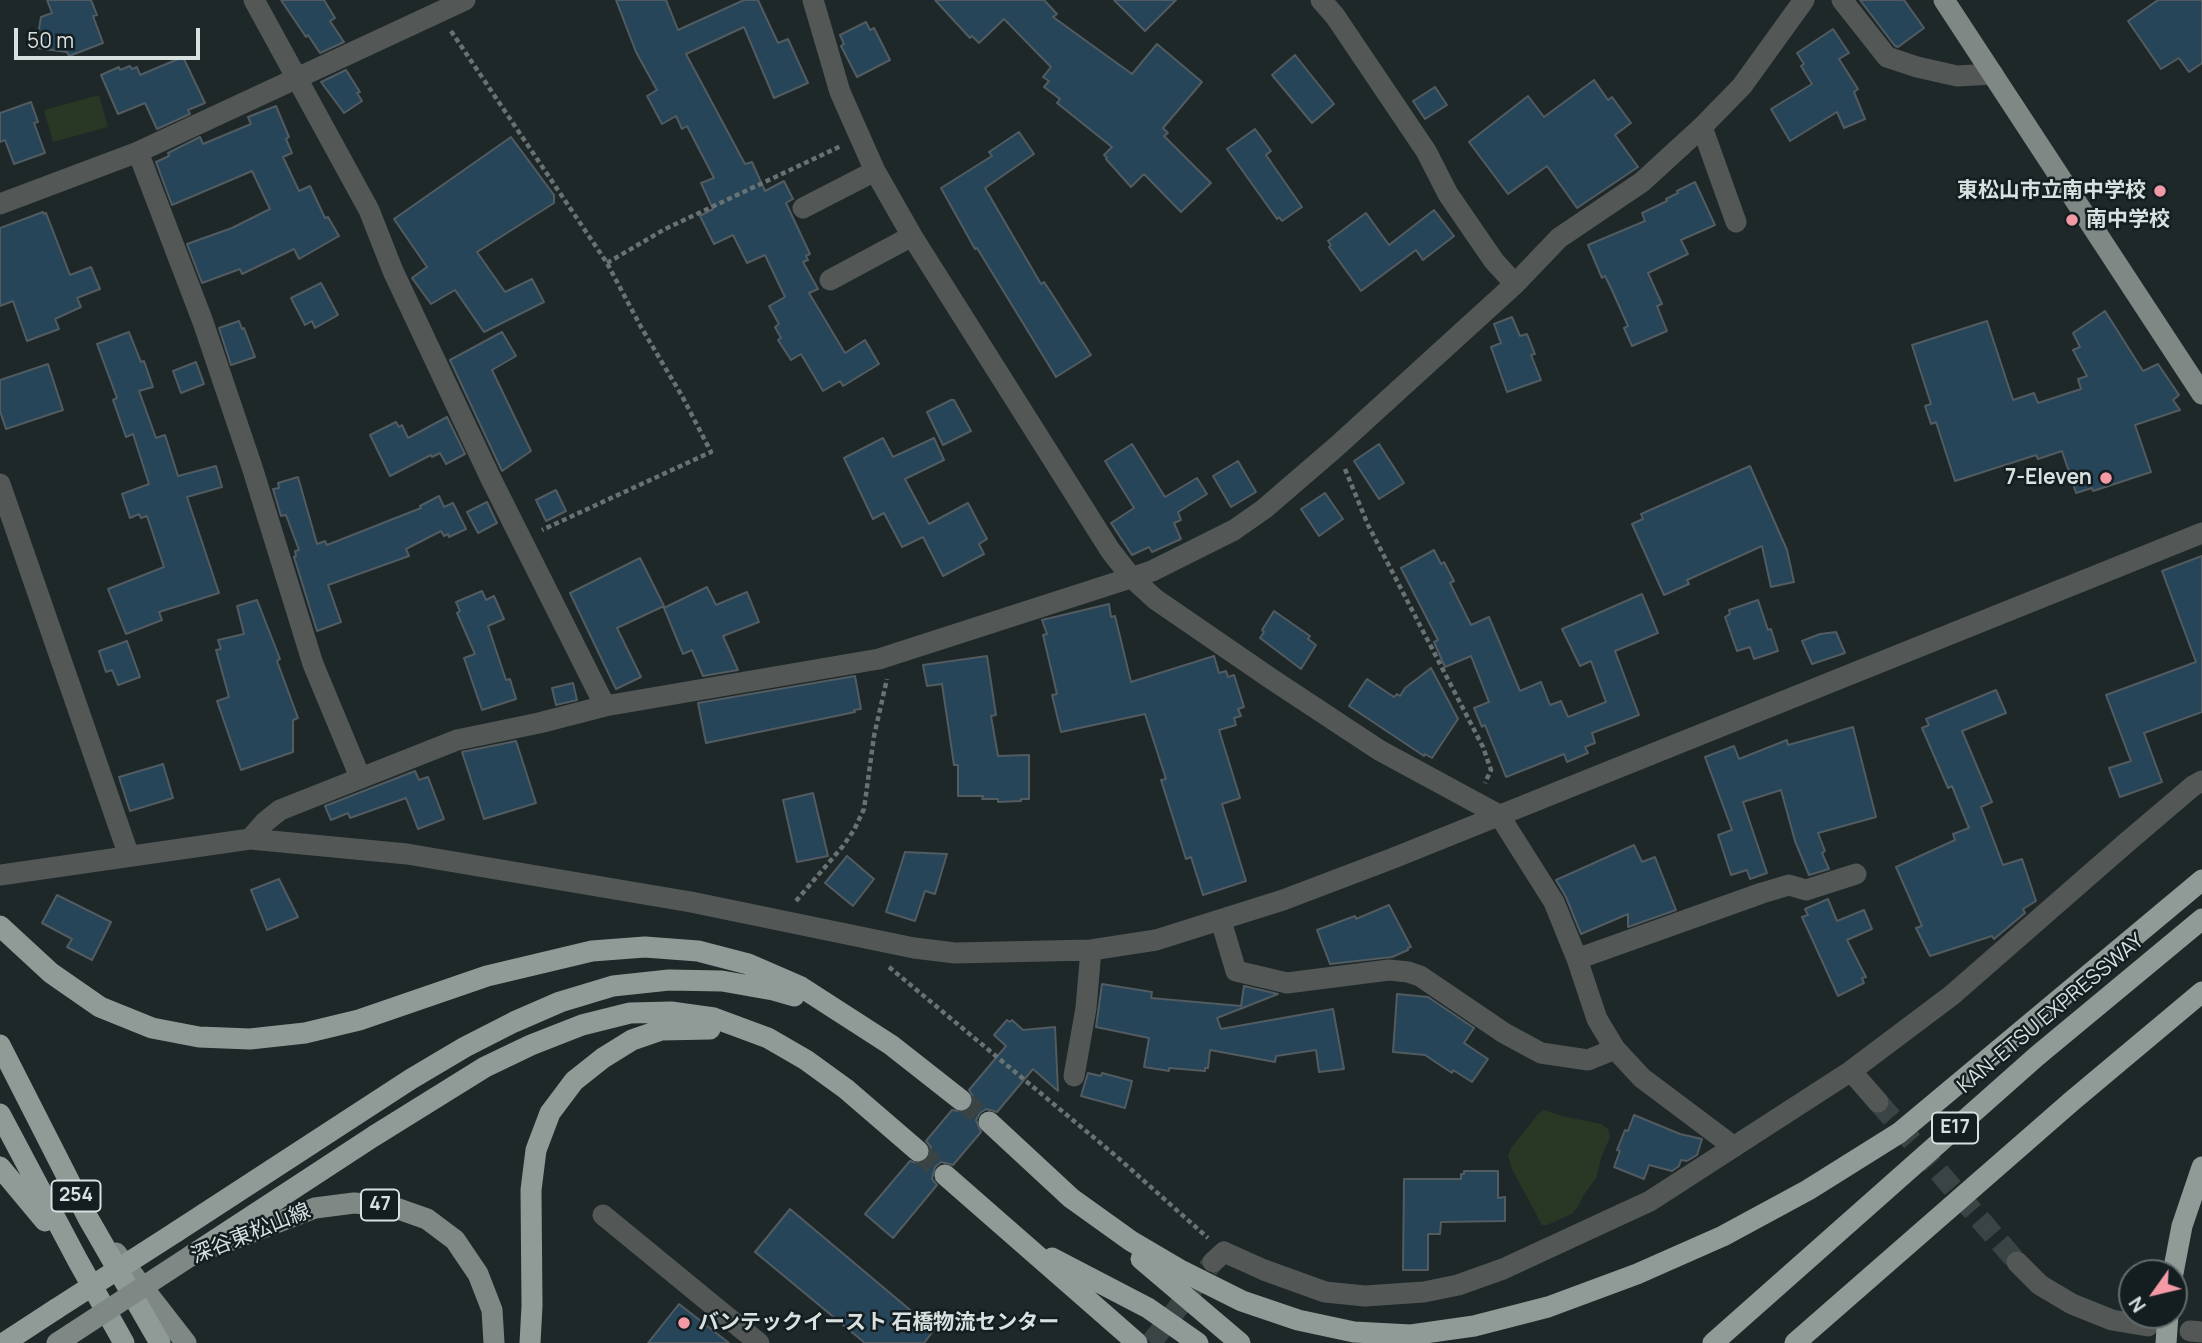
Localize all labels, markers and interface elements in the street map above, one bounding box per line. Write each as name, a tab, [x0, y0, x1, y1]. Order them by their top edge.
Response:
scale bar	[18, 14, 203, 58]
text: 50 m	[27, 26, 74, 54]
place label: 東松山市立南中学校	[1957, 178, 2146, 204]
marker: 東松山市立南中学校	[2152, 183, 2168, 199]
place label: 南中学校	[2086, 207, 2170, 233]
marker: 南中学校	[2064, 212, 2080, 228]
place label: 7-Eleven	[2005, 465, 2092, 491]
marker: 7-Eleven	[2098, 470, 2114, 486]
street label: KAN-ETSU EXPRESSWAY	[1953, 929, 2149, 1099]
road number: E17	[1932, 1112, 1978, 1144]
road number: 254	[52, 1180, 100, 1212]
road number: 47	[361, 1190, 399, 1220]
street label: 深谷東松山線	[188, 1199, 314, 1269]
north arrow	[2118, 1259, 2188, 1329]
text: N	[2123, 1292, 2152, 1318]
place label: バンテックイースト 石橋物流センター	[698, 1310, 1059, 1336]
marker: バンテックイースト 石橋物流センター	[676, 1315, 692, 1331]

